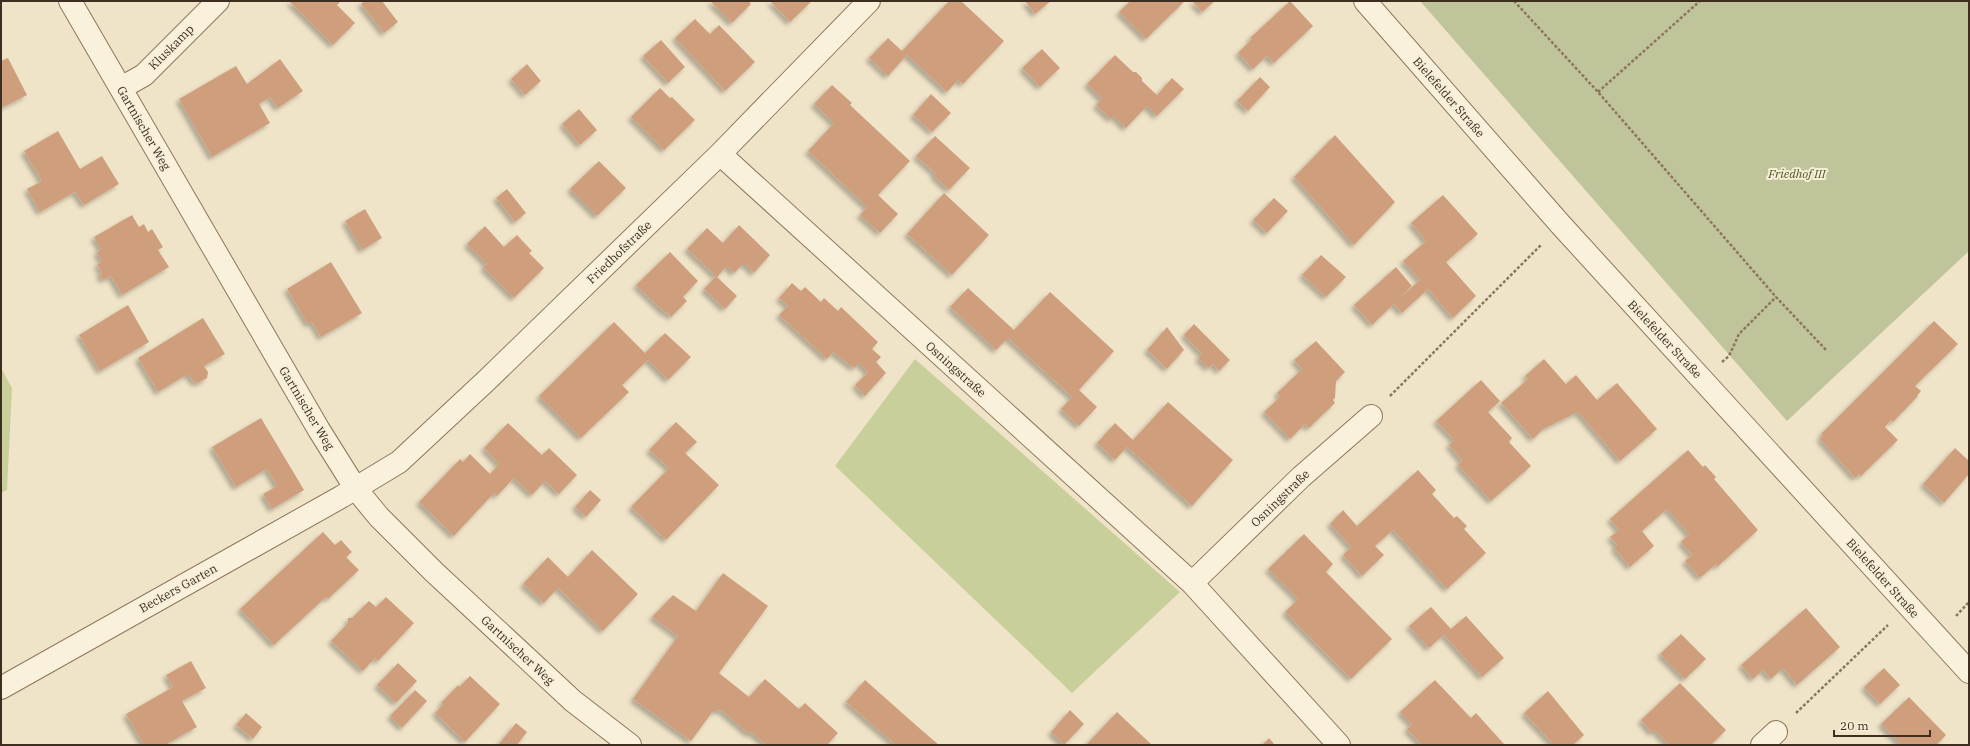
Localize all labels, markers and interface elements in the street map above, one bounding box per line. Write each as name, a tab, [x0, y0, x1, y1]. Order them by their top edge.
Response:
street label: Kluskamp	[145, 21, 197, 73]
street label: Bielefelder Straße	[1410, 54, 1488, 140]
street label: Gartnischer Weg	[114, 83, 174, 173]
park label: Friedhof III	[1767, 166, 1827, 181]
street label: Friedhofstraße	[583, 217, 655, 287]
street label: Bielefelder Straße	[1625, 297, 1705, 381]
street label: Osningstraße	[923, 338, 989, 400]
street label: Gartnischer Weg	[276, 364, 338, 453]
street label: Osningstraße	[1247, 466, 1313, 530]
street label: Bielefelder Straße	[1843, 535, 1923, 621]
street label: Beckers Garten	[136, 560, 220, 616]
street label: Gartnischer Weg	[478, 612, 558, 688]
scale bar	[1834, 712, 1930, 738]
text: 20 m	[1840, 718, 1869, 733]

